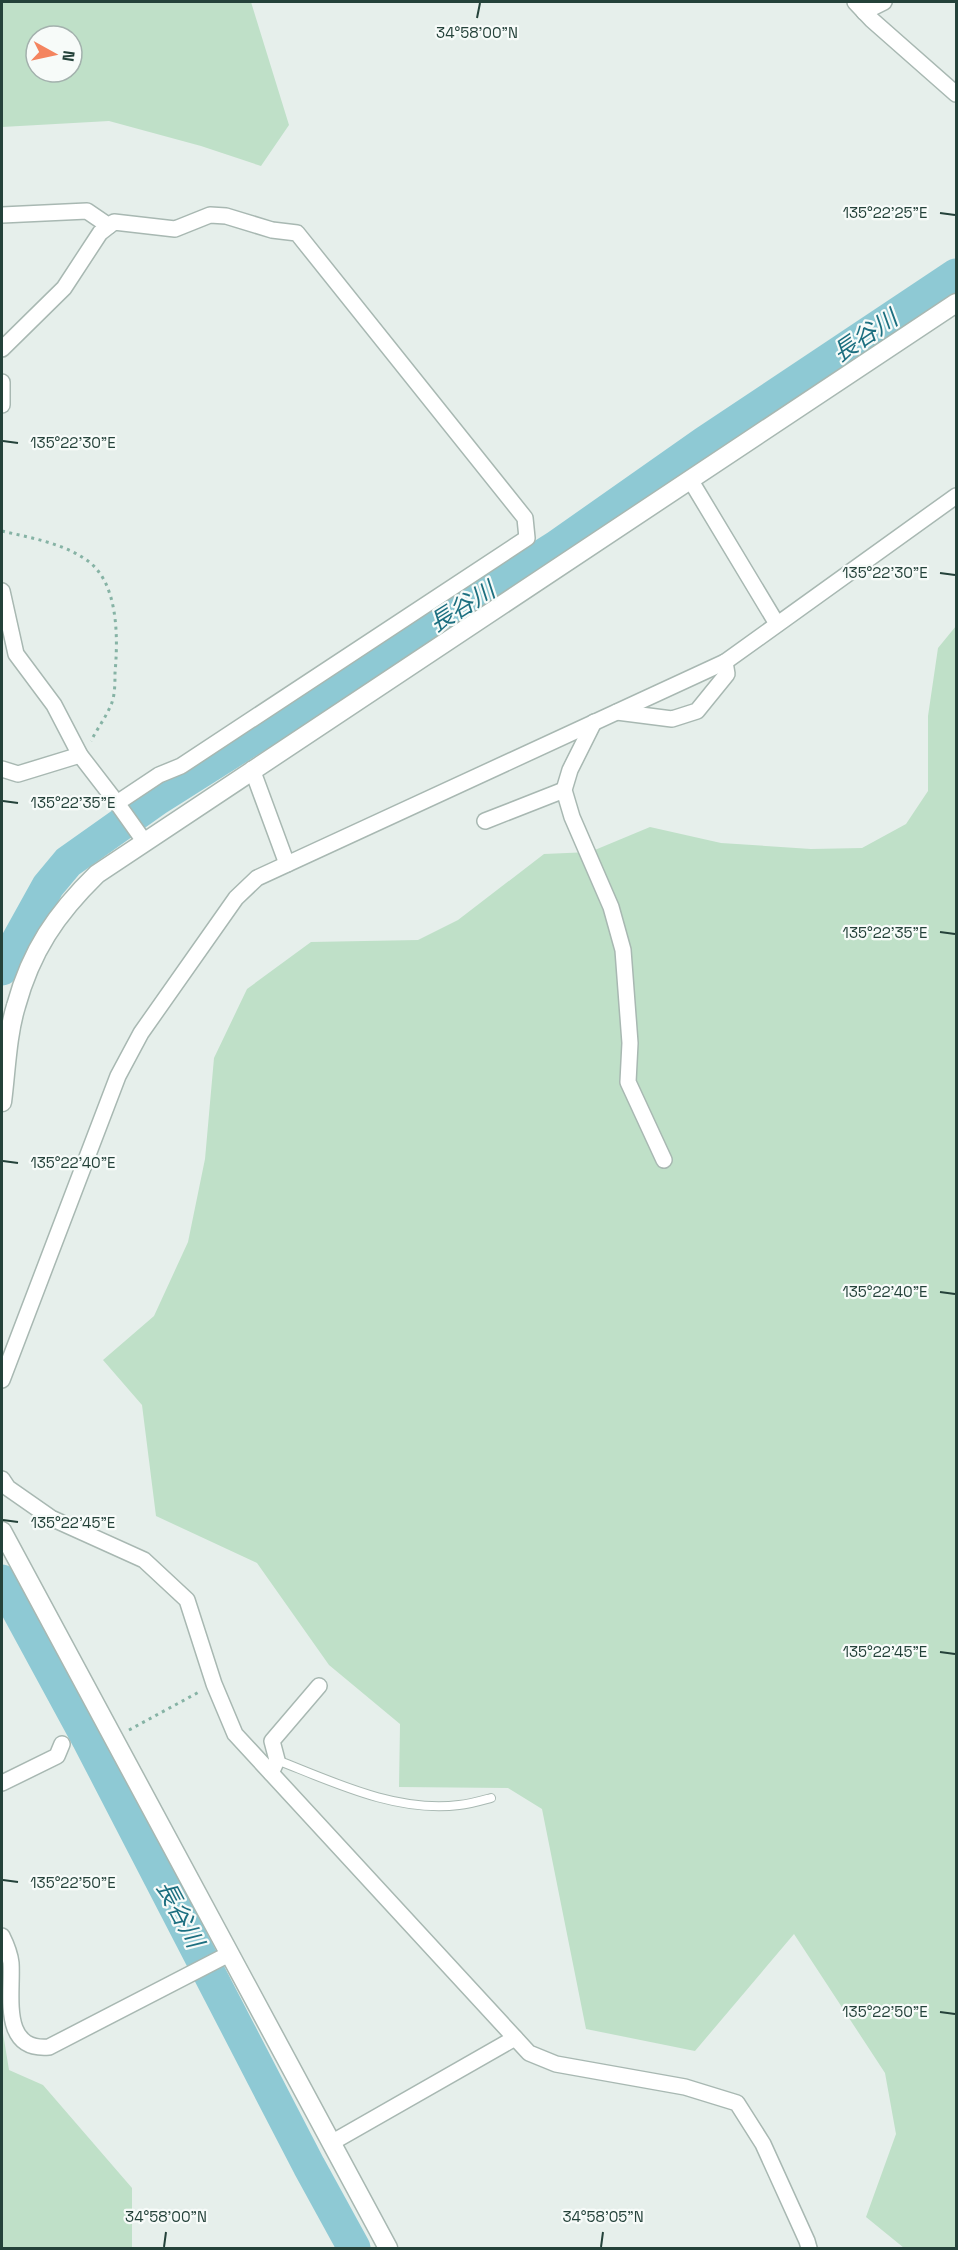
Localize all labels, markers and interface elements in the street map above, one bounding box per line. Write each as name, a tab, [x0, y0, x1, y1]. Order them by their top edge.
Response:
text: 34°58'00"N	[436, 23, 518, 42]
north arrow	[24, 24, 84, 84]
text: N	[57, 49, 80, 63]
text: 135°22'25"E	[843, 203, 927, 222]
water label: 長谷川	[826, 301, 906, 369]
text: 135°22'30"E	[30, 433, 116, 452]
text: 135°22'30"E	[842, 563, 928, 582]
water label: 長谷川	[423, 573, 503, 639]
text: 135°22'35"E	[31, 793, 115, 812]
text: 135°22'35"E	[843, 923, 927, 942]
text: 135°22'40"E	[30, 1153, 116, 1172]
text: 135°22'40"E	[842, 1282, 928, 1301]
text: 135°22'45"E	[31, 1513, 115, 1532]
text: 135°22'45"E	[843, 1642, 927, 1661]
text: 135°22'50"E	[30, 1873, 116, 1892]
water label: 長谷川	[150, 1875, 212, 1955]
text: 135°22'50"E	[842, 2002, 928, 2021]
text: 34°58'00"N	[125, 2207, 207, 2226]
text: 34°58'05"N	[562, 2207, 644, 2226]

